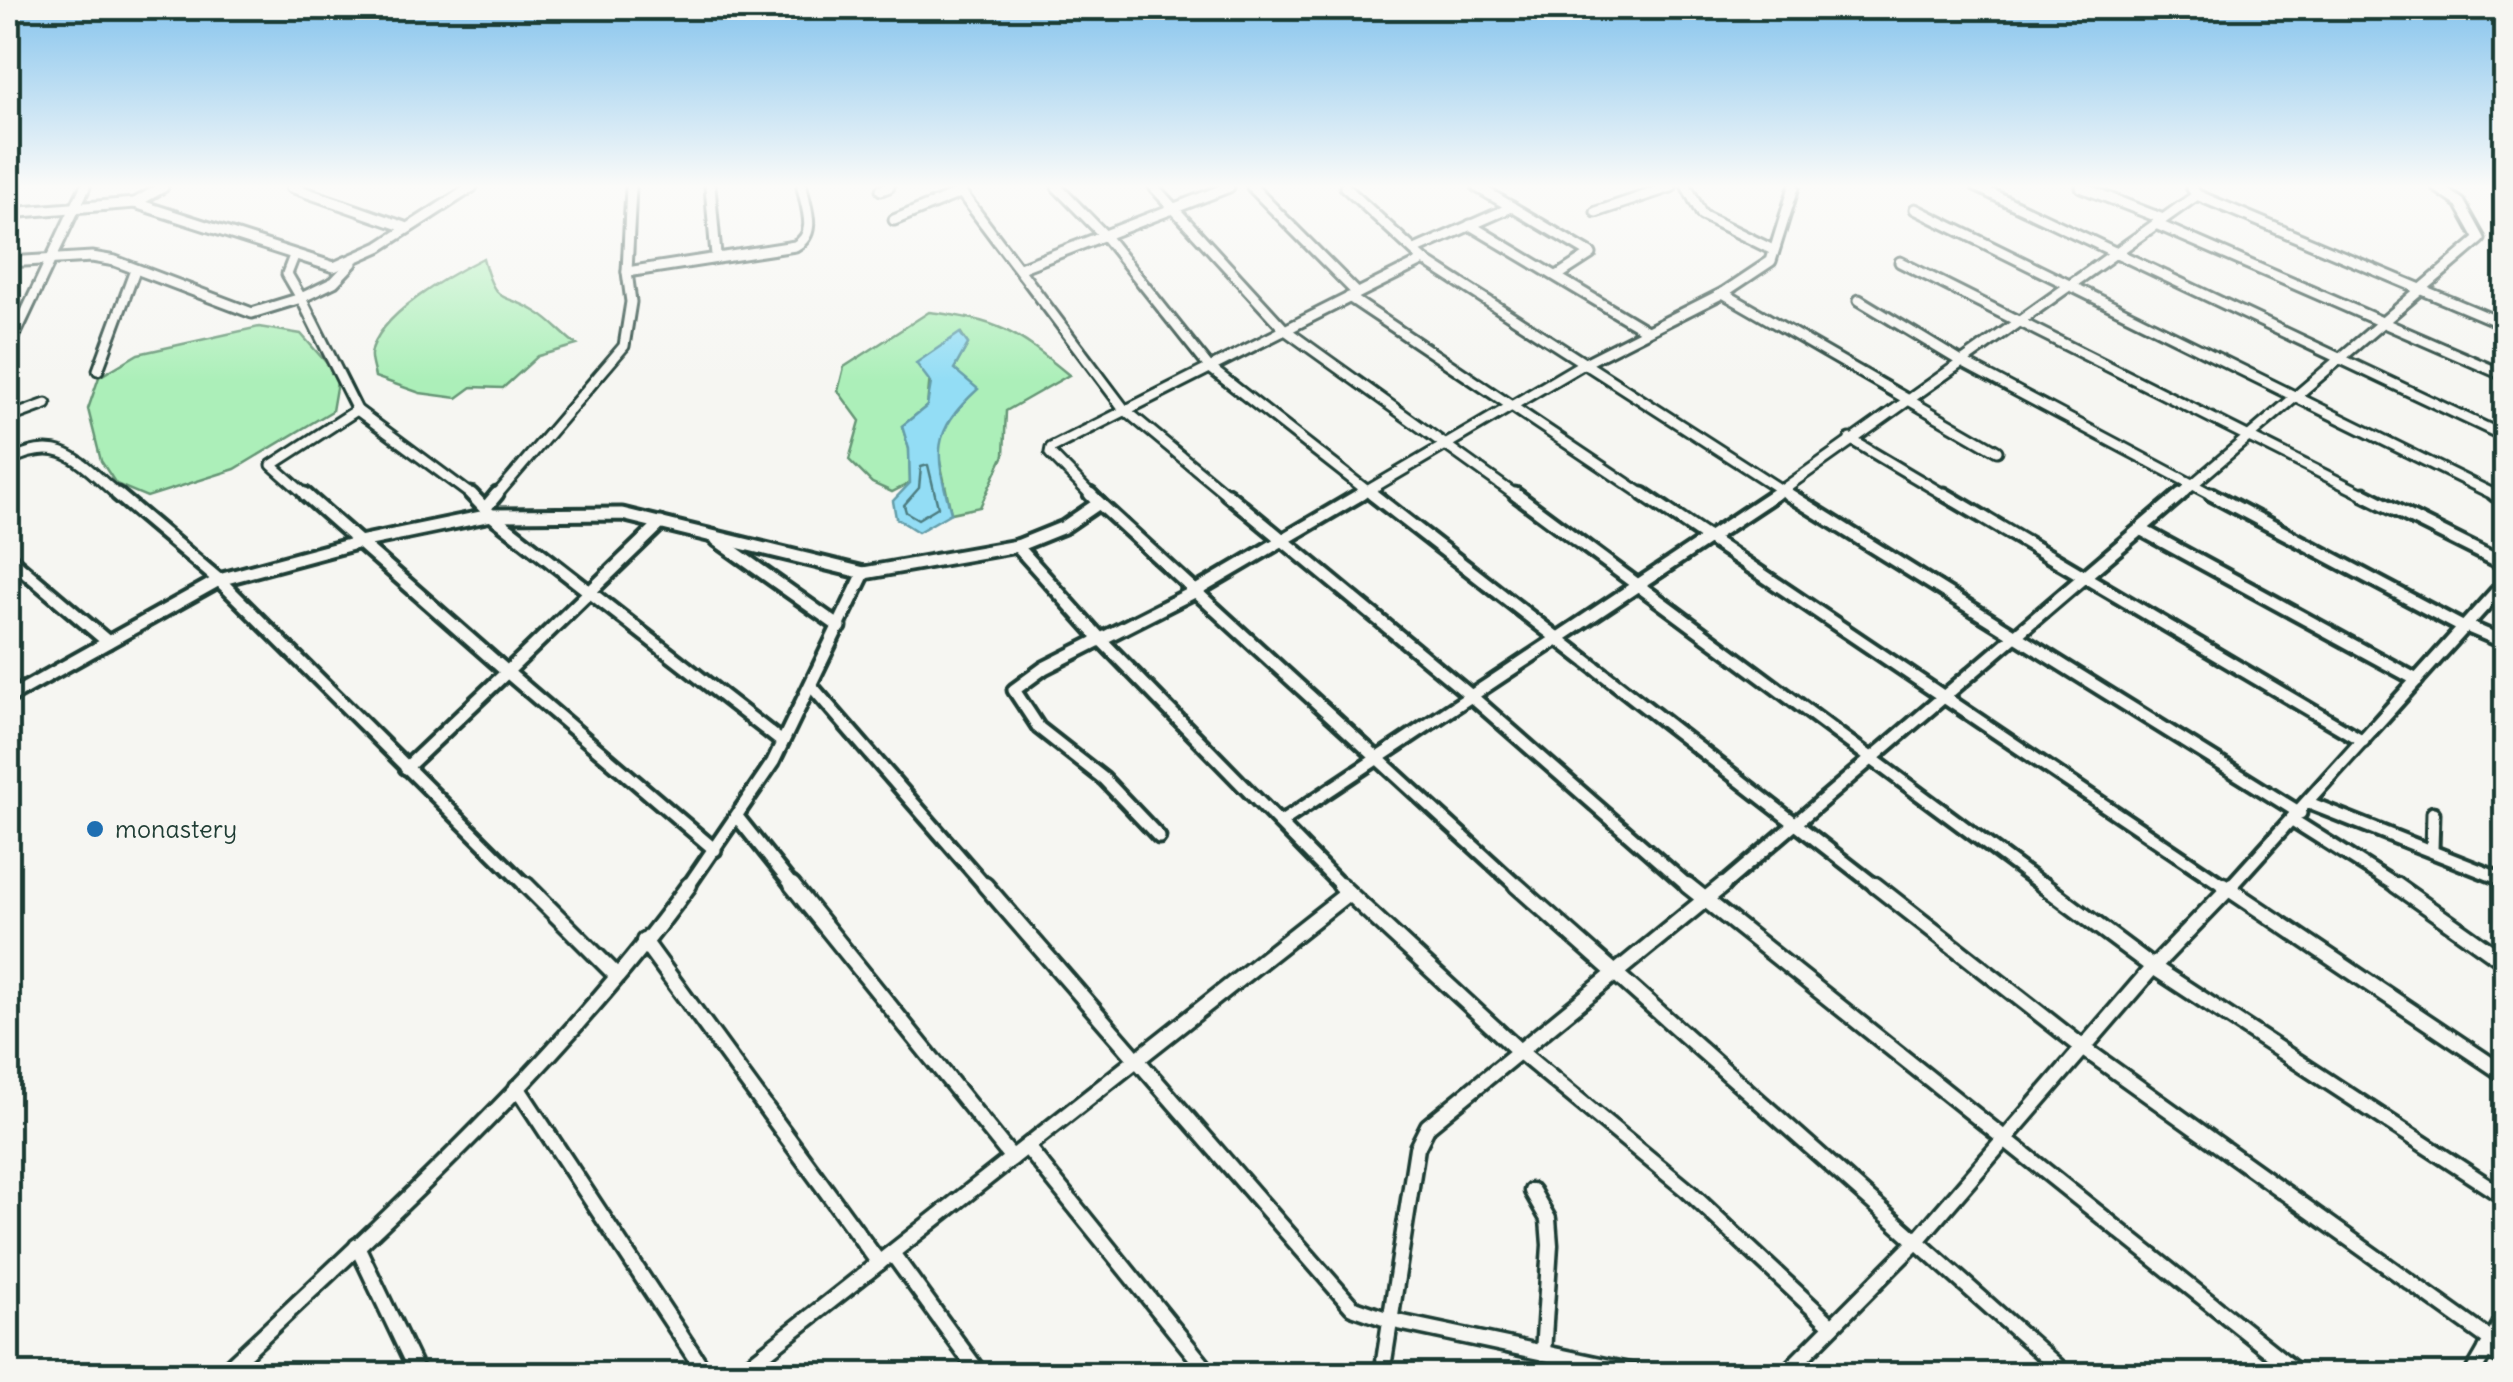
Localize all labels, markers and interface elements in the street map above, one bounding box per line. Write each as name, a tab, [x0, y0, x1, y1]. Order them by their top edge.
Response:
place label: monastery	[115, 813, 237, 845]
marker: monastery	[84, 818, 106, 840]

